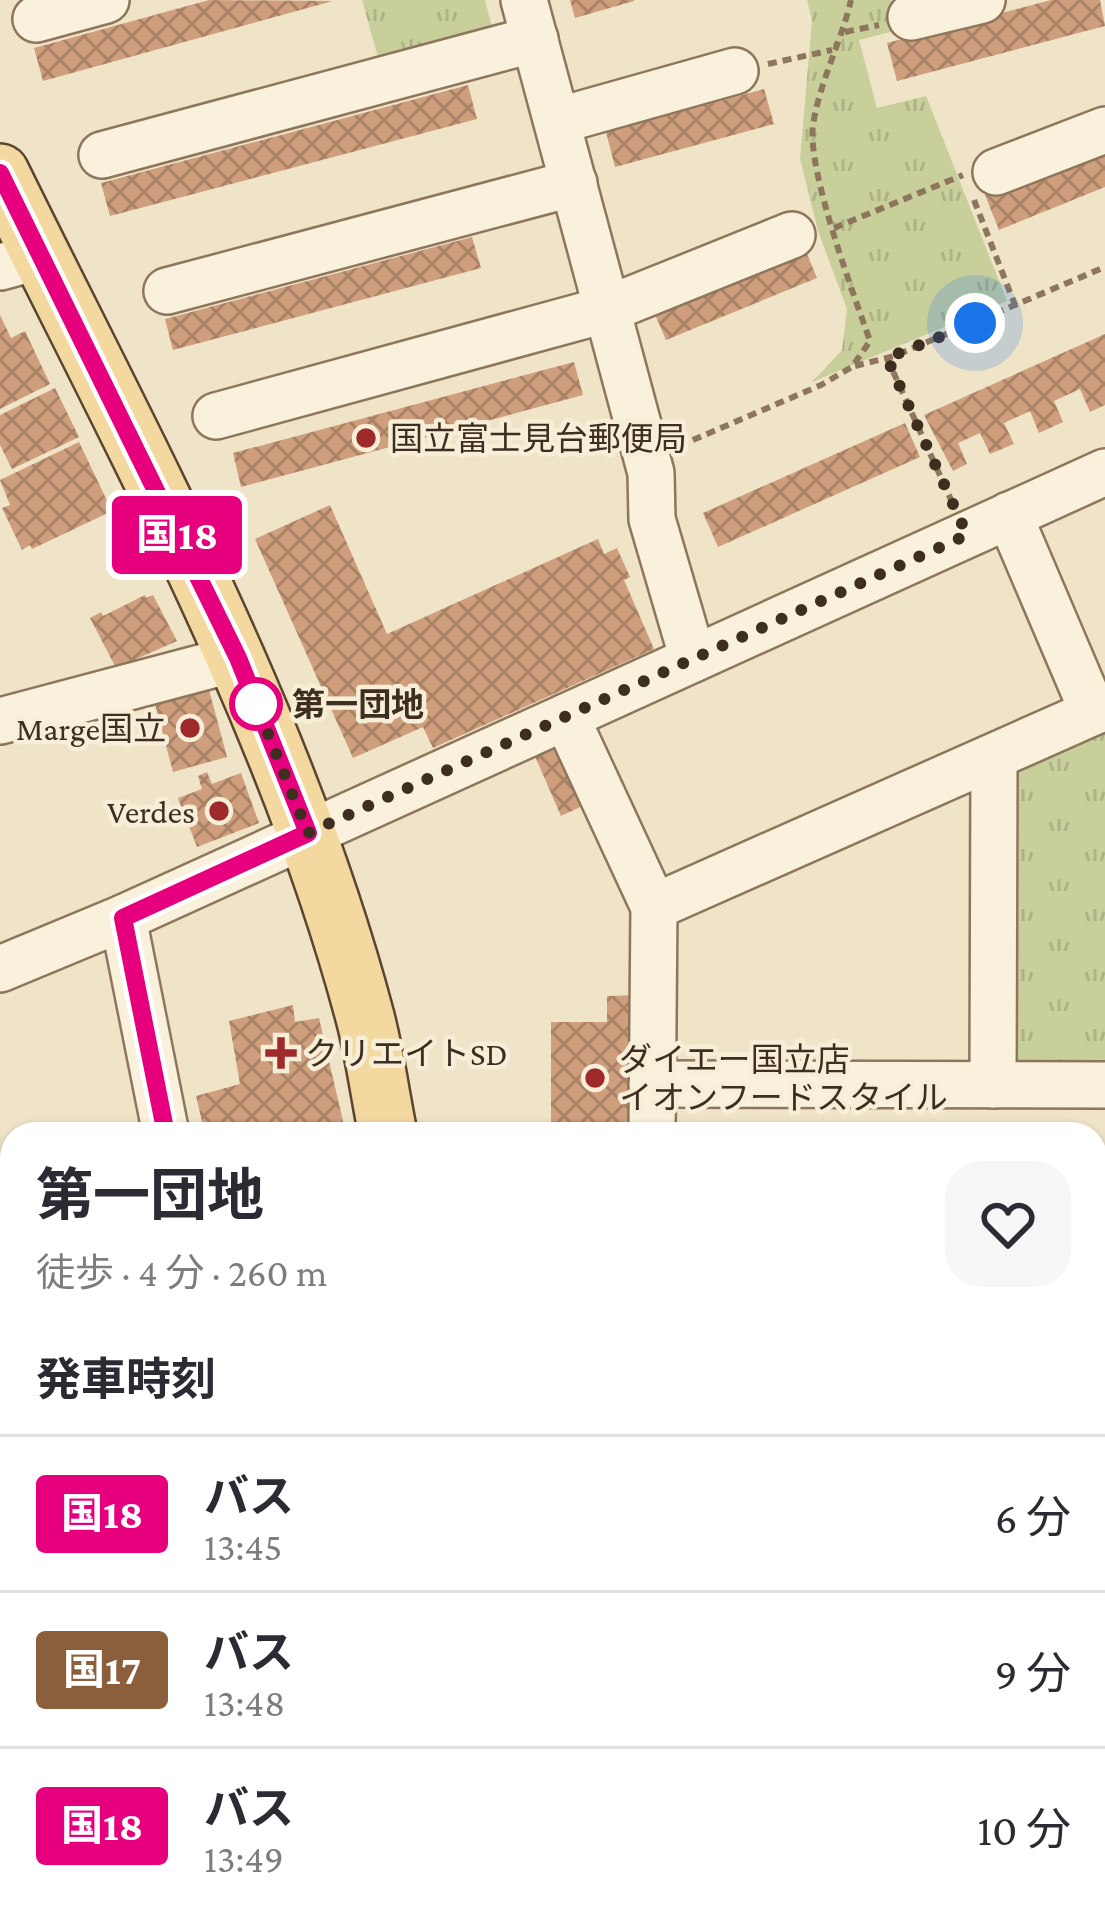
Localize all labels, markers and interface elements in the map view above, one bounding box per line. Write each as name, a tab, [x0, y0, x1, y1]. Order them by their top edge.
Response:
your location	[945, 293, 1005, 353]
place label: 国立富士見台郵便局	[390, 420, 687, 457]
marker: 国立富士見台郵便局	[353, 425, 379, 451]
line badge: 国18	[108, 496, 246, 574]
text: 国18	[136, 511, 218, 558]
marker: 第一団地	[231, 679, 281, 729]
place label: 第一団地	[292, 686, 424, 723]
place label: Marge国立	[16, 710, 166, 747]
marker: Marge国立	[177, 715, 203, 741]
place label: Verdes	[107, 793, 195, 830]
marker: Verdes	[206, 798, 232, 824]
place label: クリエイトSD	[305, 1035, 507, 1072]
marker: クリエイトSD	[268, 1040, 294, 1066]
place label: ダイエー国立店 イオンフードスタイル	[619, 1041, 948, 1116]
marker: ダイエー国立店 イオンフードスタイル	[582, 1065, 608, 1091]
button: heart	[945, 1161, 1071, 1287]
text: 第一団地	[36, 1164, 264, 1227]
text: 徒歩 · 4 分 · 260 m	[36, 1251, 327, 1294]
text: 発車時刻	[36, 1355, 216, 1405]
text: バス	[204, 1472, 294, 1522]
text: 国18	[61, 1490, 143, 1537]
text: 6 分	[995, 1493, 1071, 1543]
text: 13:45	[204, 1525, 283, 1568]
text: バス	[204, 1628, 294, 1678]
text: 国17	[63, 1646, 141, 1693]
text: 9 分	[995, 1649, 1071, 1699]
text: 13:48	[204, 1681, 285, 1724]
text: バス	[204, 1784, 294, 1834]
text: 国18	[61, 1802, 143, 1849]
text: 10 分	[977, 1805, 1071, 1855]
text: 13:49	[204, 1837, 284, 1880]

